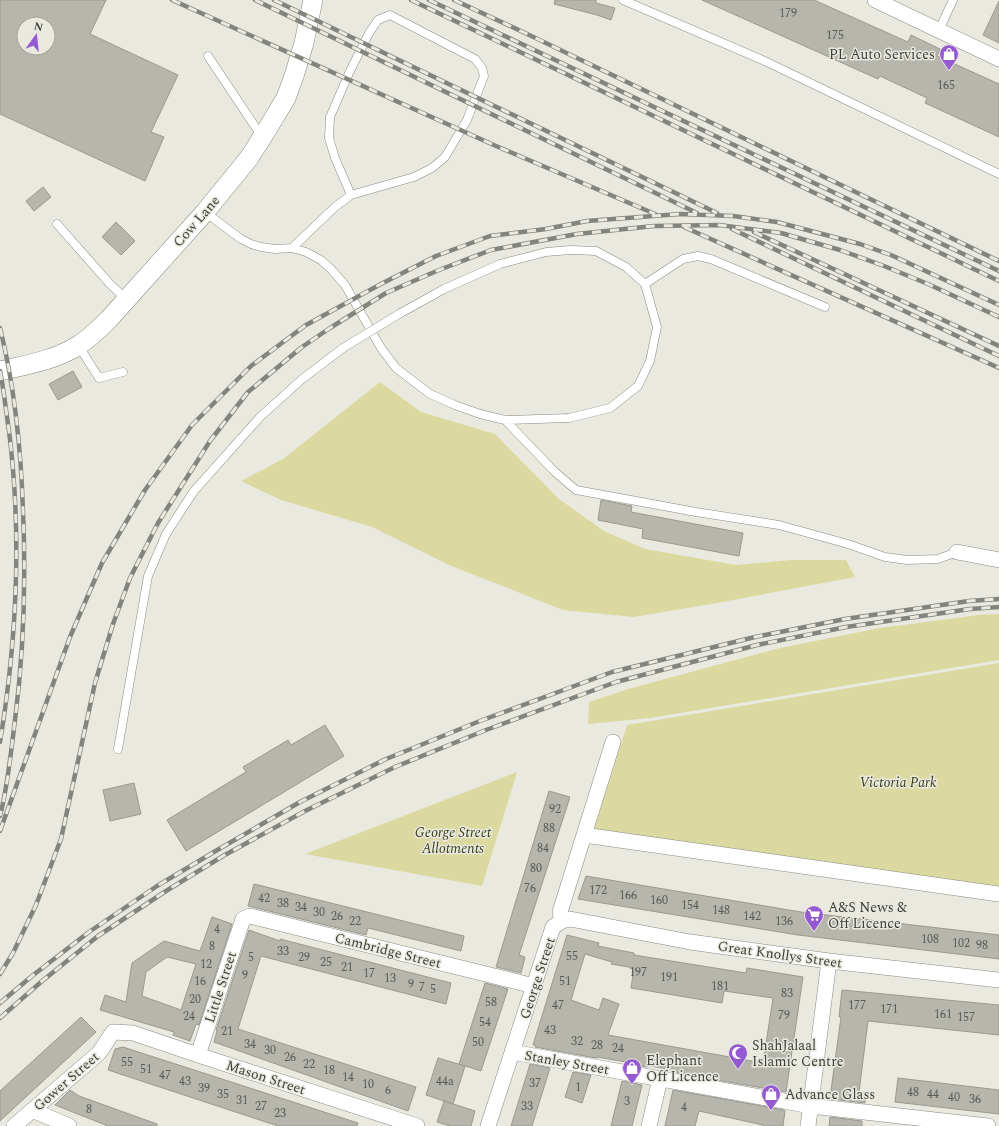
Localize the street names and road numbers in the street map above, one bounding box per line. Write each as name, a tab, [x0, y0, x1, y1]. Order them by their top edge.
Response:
street label: Cow Lane	[168, 191, 225, 252]
street label: Cambridge Street	[332, 927, 443, 974]
street label: George Street	[514, 934, 561, 1022]
street label: Great Knollys Street	[716, 935, 844, 974]
street label: Little Street	[199, 949, 242, 1026]
street label: Stanley Street	[523, 1045, 611, 1080]
street label: Gower Street	[29, 1047, 104, 1116]
street label: Mason Street	[223, 1055, 308, 1100]

